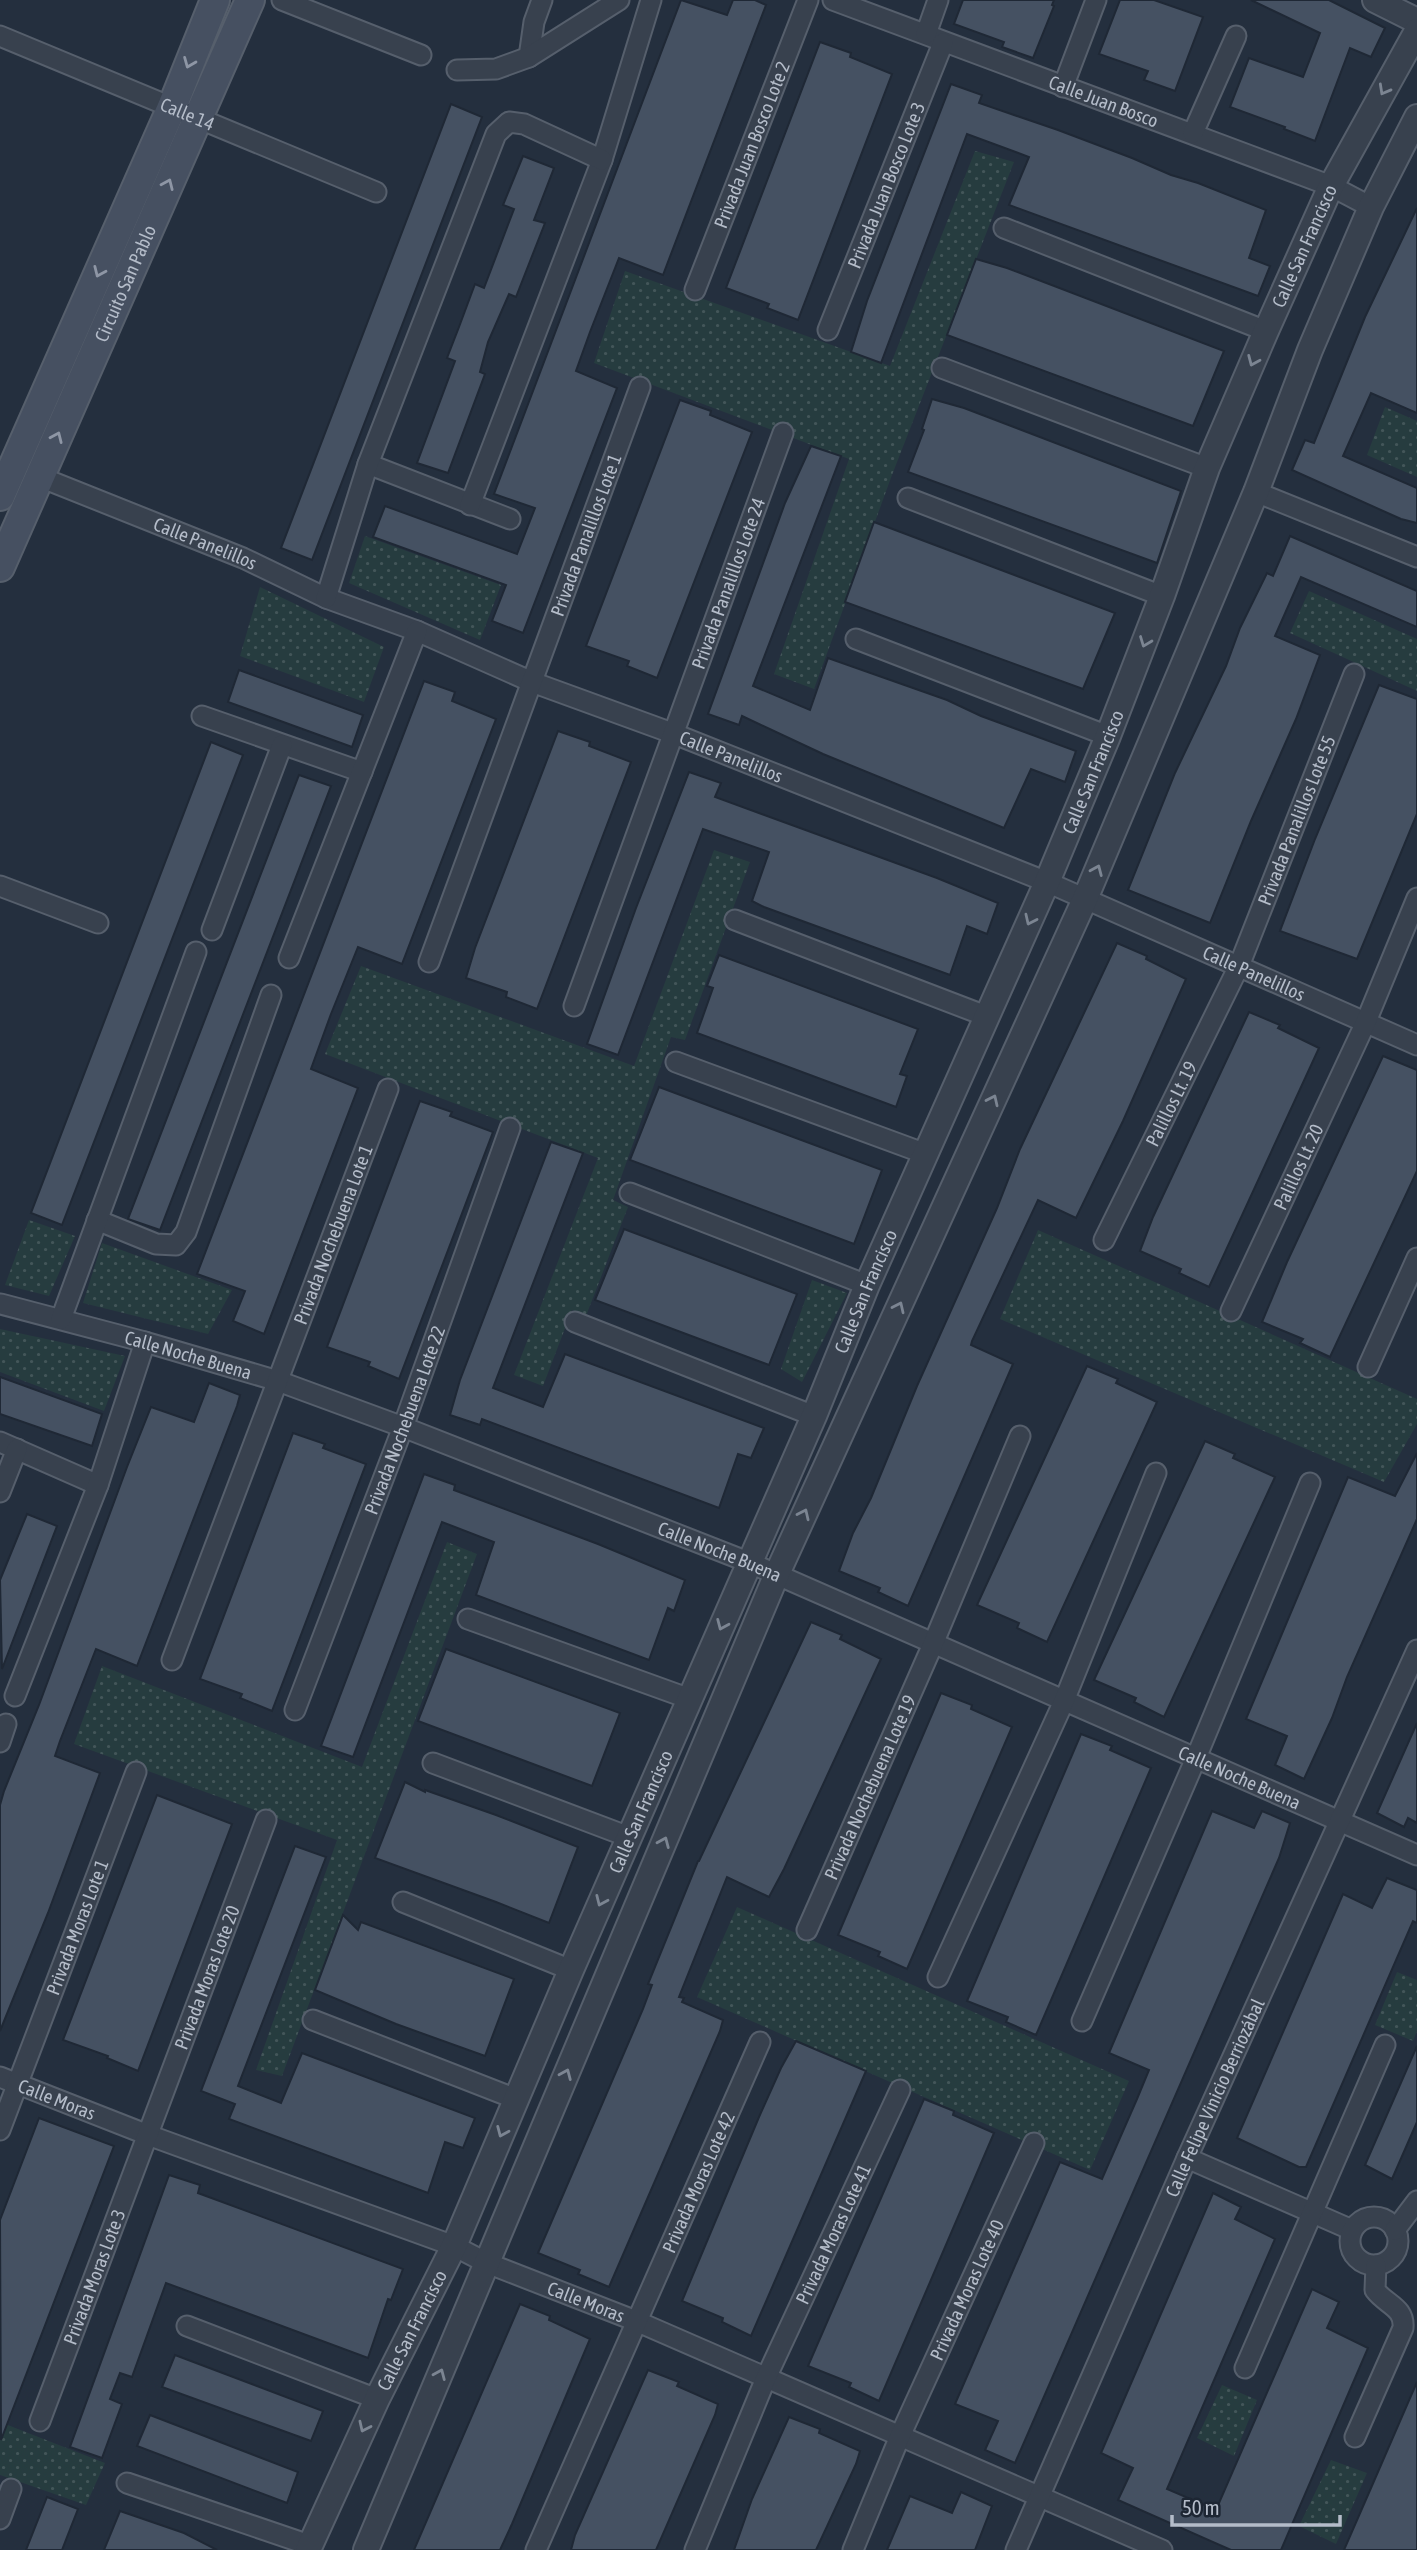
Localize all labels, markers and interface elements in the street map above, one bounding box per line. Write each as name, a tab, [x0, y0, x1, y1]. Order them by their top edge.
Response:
one-way arrow	[184, 57, 198, 69]
street label: Privada Juan Bosco Lote 2	[709, 58, 794, 231]
street label: Calle Juan Bosco	[1046, 71, 1162, 132]
one-way arrow	[1379, 83, 1392, 96]
street label: Calle 14	[157, 93, 218, 135]
street label: Privada Juan Bosco Lote 3	[843, 99, 929, 272]
one-way arrow	[160, 179, 174, 191]
street label: Calle San Francisco	[1267, 181, 1341, 311]
street label: Circuito San Pablo	[90, 222, 160, 345]
one-way arrow	[93, 265, 107, 277]
one-way arrow	[1247, 354, 1261, 366]
one-way arrow	[49, 432, 63, 444]
street label: Privada Panalillos Lote 1	[546, 451, 626, 619]
street label: Privada Panalillos Lote 24	[687, 495, 769, 672]
street label: Calle Panelillos	[151, 513, 261, 574]
one-way arrow	[1139, 635, 1153, 647]
street label: Calle San Francisco	[1057, 707, 1128, 837]
street label: Calle Panelillos	[676, 726, 786, 787]
street label: Privada Panalillos Lote 55	[1253, 732, 1340, 908]
one-way arrow	[1089, 865, 1103, 877]
one-way arrow	[1024, 913, 1038, 925]
street label: Calle Panelillos	[1200, 941, 1309, 1005]
street label: Palillos Lt. 19	[1141, 1057, 1201, 1150]
one-way arrow	[985, 1095, 999, 1107]
street label: Palillos Lt. 20	[1269, 1120, 1328, 1213]
street label: Privada Nochebuena Lote 1	[289, 1141, 377, 1327]
street label: Calle San Francisco	[830, 1226, 901, 1356]
one-way arrow	[891, 1302, 905, 1314]
street label: Privada Nochebuena Lote 22	[360, 1323, 449, 1518]
street label: Calle Noche Buena	[122, 1326, 254, 1384]
one-way arrow	[796, 1509, 810, 1521]
street label: Calle Noche Buena	[655, 1517, 785, 1586]
one-way arrow	[716, 1618, 730, 1630]
street label: Privada Nochebuena Lote 19	[820, 1691, 920, 1883]
street label: Calle Noche Buena	[1175, 1741, 1304, 1814]
street label: Calle San Francisco	[604, 1747, 677, 1876]
one-way arrow	[656, 1837, 670, 1849]
street label: Privada Moras Lote 1	[41, 1856, 113, 1998]
one-way arrow	[595, 1894, 609, 1906]
street label: Privada Moras Lote 20	[170, 1902, 244, 2052]
street label: Calle Felipe Vinicio Berriozábal	[1160, 1995, 1269, 2200]
one-way arrow	[558, 2069, 572, 2081]
street label: Calle Moras	[15, 2074, 99, 2124]
street label: Privada Moras Lote 42	[657, 2108, 739, 2256]
one-way arrow	[496, 2126, 510, 2138]
street label: Privada Moras Lote 41	[791, 2160, 875, 2307]
street label: Privada Moras Lote 3	[59, 2206, 130, 2348]
street label: Privada Moras Lote 40	[925, 2216, 1008, 2364]
street label: Calle San Francisco	[372, 2266, 451, 2394]
street label: Calle Moras	[544, 2277, 628, 2327]
one-way arrow	[432, 2369, 446, 2382]
one-way arrow	[358, 2420, 372, 2432]
scale bar	[1172, 2484, 1340, 2528]
text: 50 m	[1182, 2495, 1220, 2519]

